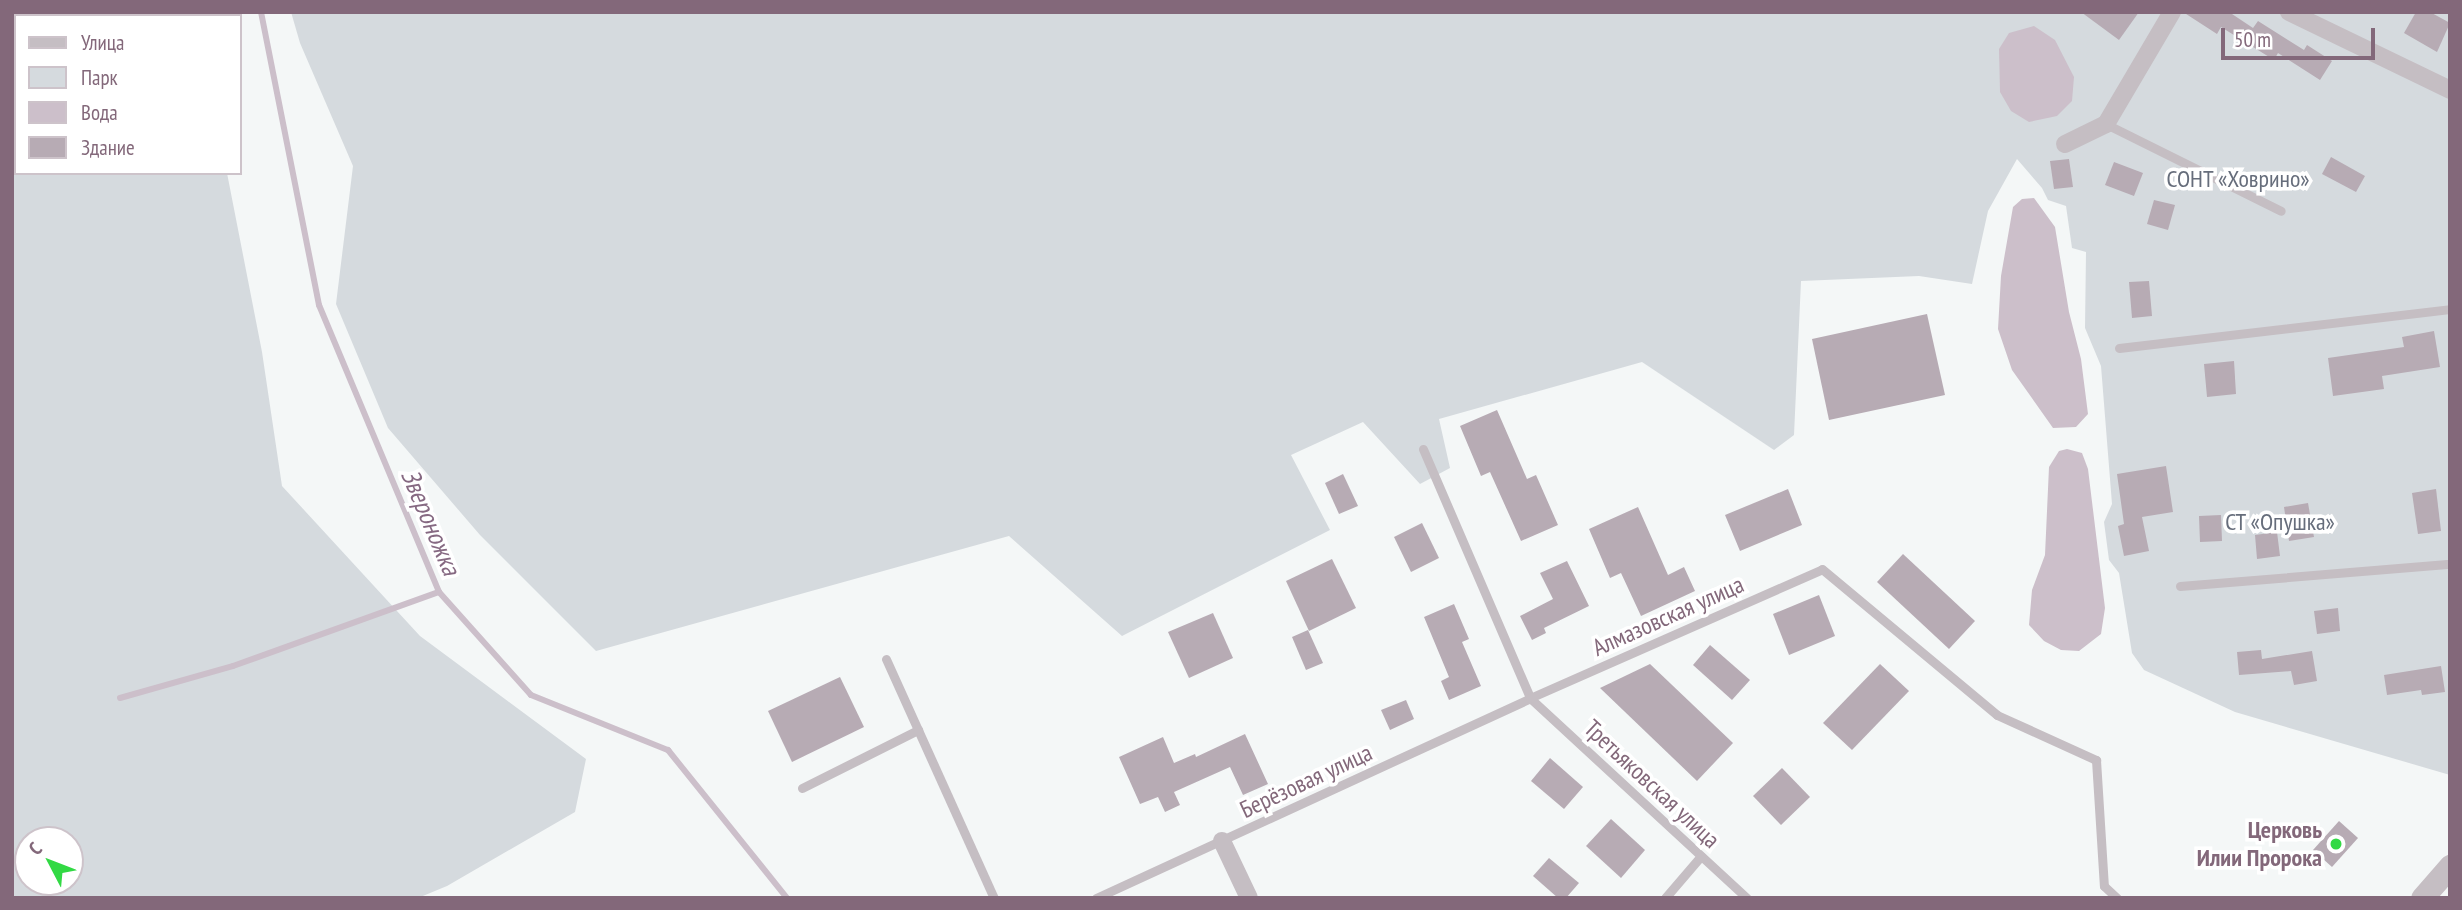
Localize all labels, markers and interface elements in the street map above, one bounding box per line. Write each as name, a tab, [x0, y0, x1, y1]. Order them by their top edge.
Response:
legend	[14, 14, 242, 175]
scale bar	[2224, 14, 2378, 58]
text: 50 m	[2234, 26, 2271, 53]
text: Улица	[81, 29, 124, 56]
text: Парк	[81, 64, 118, 91]
text: Вода	[81, 99, 118, 126]
text: Здание	[81, 134, 135, 161]
park label: СОНТ «Ховрино»	[2166, 165, 2310, 193]
water label: Звероножка	[395, 464, 467, 580]
park label: СТ «Опушка»	[2225, 508, 2335, 536]
street label: Алмазовская улица	[1588, 570, 1748, 662]
street label: Третьяковская улица	[1578, 714, 1726, 854]
street label: Берёзовая улица	[1235, 738, 1377, 824]
place label: Церковь Илии Пророка	[2197, 816, 2322, 872]
north arrow	[14, 826, 84, 896]
marker: Церковь Илии Пророка	[2328, 836, 2344, 852]
text: С	[23, 837, 47, 860]

